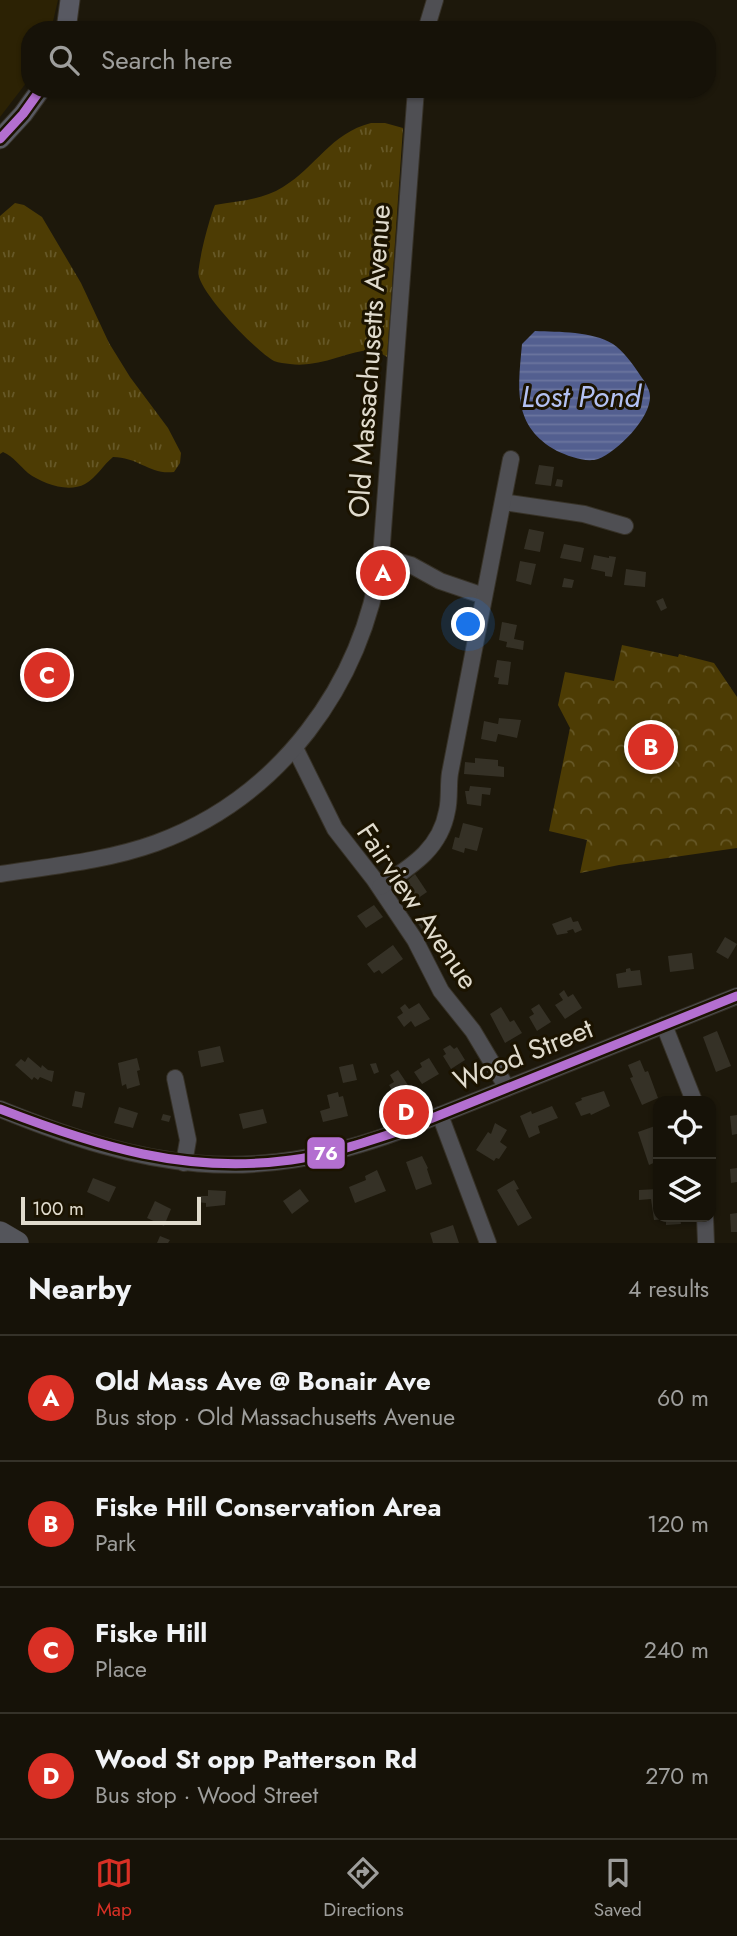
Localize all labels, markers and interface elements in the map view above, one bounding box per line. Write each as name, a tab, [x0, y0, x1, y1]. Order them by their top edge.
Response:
search box	[21, 21, 716, 98]
icon: search	[45, 41, 83, 79]
text: Search here	[101, 41, 233, 79]
street label: Old Massachusetts Avenue	[338, 203, 401, 519]
water label: Lost Pond	[521, 375, 642, 418]
pin: A	[360, 547, 406, 599]
your location	[451, 607, 485, 641]
pin: C	[24, 649, 70, 701]
pin: B	[628, 721, 674, 773]
street label: Fairview Avenue	[347, 815, 488, 998]
street label: Wood Street	[447, 1008, 599, 1101]
pin: D	[383, 1086, 429, 1138]
map controls	[653, 1096, 716, 1222]
button: locate	[653, 1096, 716, 1159]
line badge: 76	[306, 1136, 346, 1170]
text: 76	[314, 1140, 338, 1167]
button: layers	[653, 1159, 716, 1222]
scale bar	[21, 1194, 201, 1226]
text: 100 m	[32, 1195, 84, 1222]
text: Nearby	[28, 1267, 131, 1310]
text: 4 results	[628, 1272, 709, 1306]
text: Old Mass Ave @ Bonair Ave	[95, 1362, 431, 1400]
text: A	[43, 1381, 59, 1415]
text: 60 m	[657, 1381, 709, 1415]
text: Bus stop · Old Massachusetts Avenue	[95, 1400, 455, 1434]
text: Fiske Hill Conservation Area	[95, 1488, 441, 1526]
text: B	[43, 1507, 59, 1541]
text: 120 m	[647, 1507, 709, 1541]
text: Park	[95, 1526, 136, 1560]
text: Fiske Hill	[95, 1614, 207, 1652]
text: C	[43, 1633, 59, 1667]
text: 240 m	[644, 1633, 709, 1667]
text: Place	[95, 1652, 147, 1686]
text: Wood St opp Patterson Rd	[95, 1740, 417, 1778]
text: D	[43, 1759, 59, 1793]
text: 270 m	[645, 1759, 709, 1793]
text: Bus stop · Wood Street	[95, 1778, 318, 1812]
tab: Map	[95, 1854, 133, 1923]
tab: Directions	[323, 1854, 404, 1923]
tab: Saved	[594, 1854, 642, 1923]

